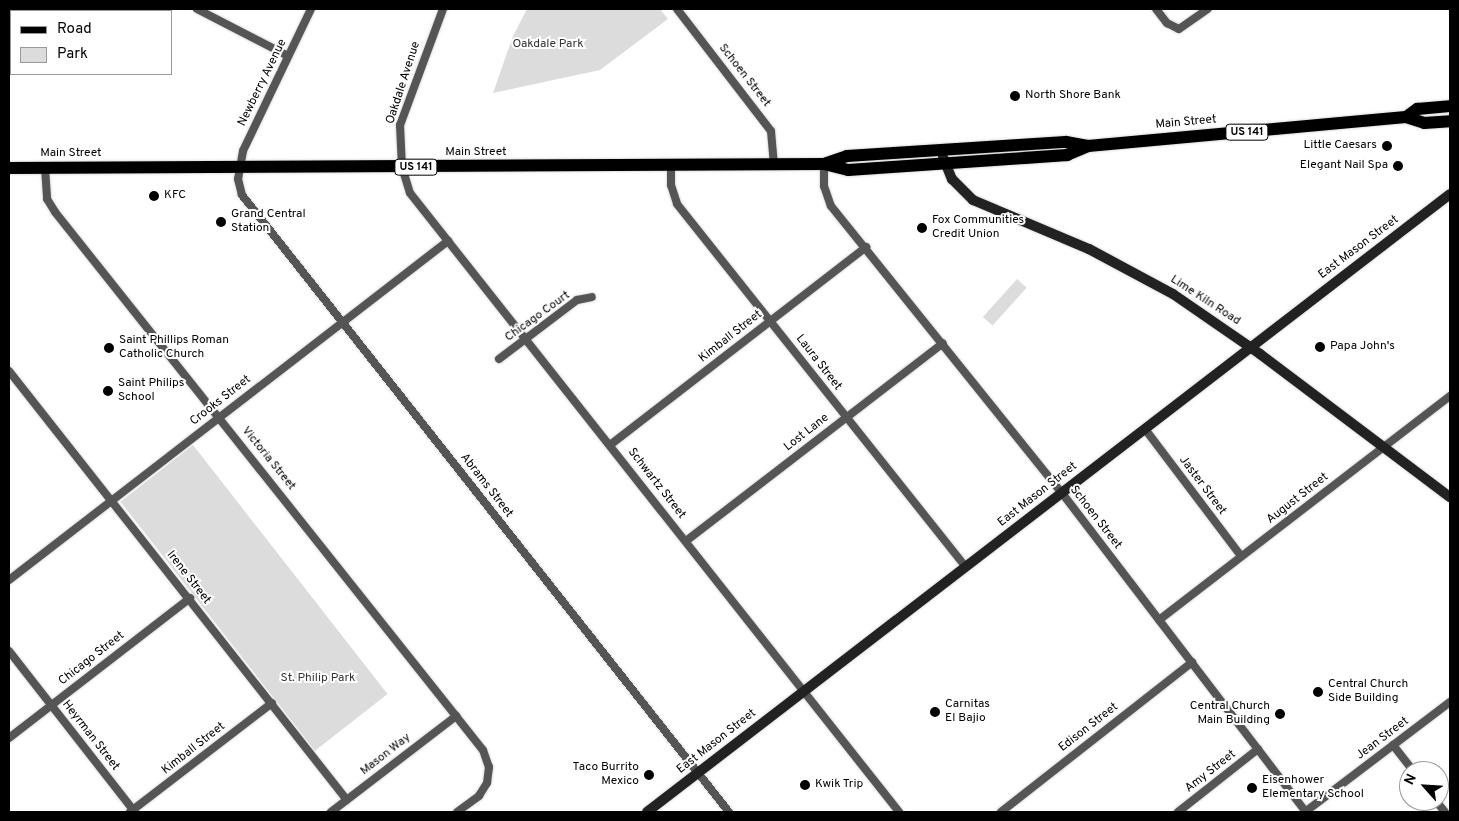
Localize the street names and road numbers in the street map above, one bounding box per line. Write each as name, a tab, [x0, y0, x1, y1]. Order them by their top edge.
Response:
street label: Newberry Avenue	[236, 37, 290, 129]
street label: Oakdale Avenue	[384, 40, 424, 126]
street label: Schoen Street	[715, 42, 773, 110]
street label: Main Street	[1155, 113, 1217, 133]
road number: US 141	[1224, 124, 1270, 140]
street label: Main Street	[445, 146, 507, 160]
street label: Main Street	[40, 147, 102, 161]
road number: US 141	[394, 158, 438, 176]
street label: East Mason Street	[1316, 213, 1402, 283]
street label: Lime Kiln Road	[1167, 273, 1243, 329]
street label: Chicago Court	[503, 289, 573, 345]
street label: Kimball Street	[696, 308, 766, 366]
street label: Laura Street	[792, 332, 844, 394]
street label: Crooks Street	[188, 373, 254, 429]
street label: Lost Lane	[782, 411, 832, 455]
street label: Victoria Street	[238, 424, 298, 494]
street label: Schwartz Street	[624, 446, 688, 522]
street label: Abrams Street	[457, 451, 515, 521]
street label: Jaster Street	[1175, 454, 1229, 518]
street label: East Mason Street	[995, 460, 1081, 530]
street label: August Street	[1264, 470, 1332, 528]
street label: Schoen Street	[1066, 484, 1124, 552]
street label: Irene Street	[163, 549, 213, 607]
street label: Chicago Street	[56, 629, 128, 689]
street label: Heyrman Street	[58, 698, 122, 774]
street label: Edison Street	[1056, 700, 1122, 756]
street label: East Mason Street	[674, 707, 760, 777]
street label: Jean Street	[1354, 715, 1412, 763]
street label: Kimball Street	[159, 720, 229, 778]
street label: Mason Way	[358, 731, 414, 779]
street label: Amy Street	[1183, 748, 1239, 796]

